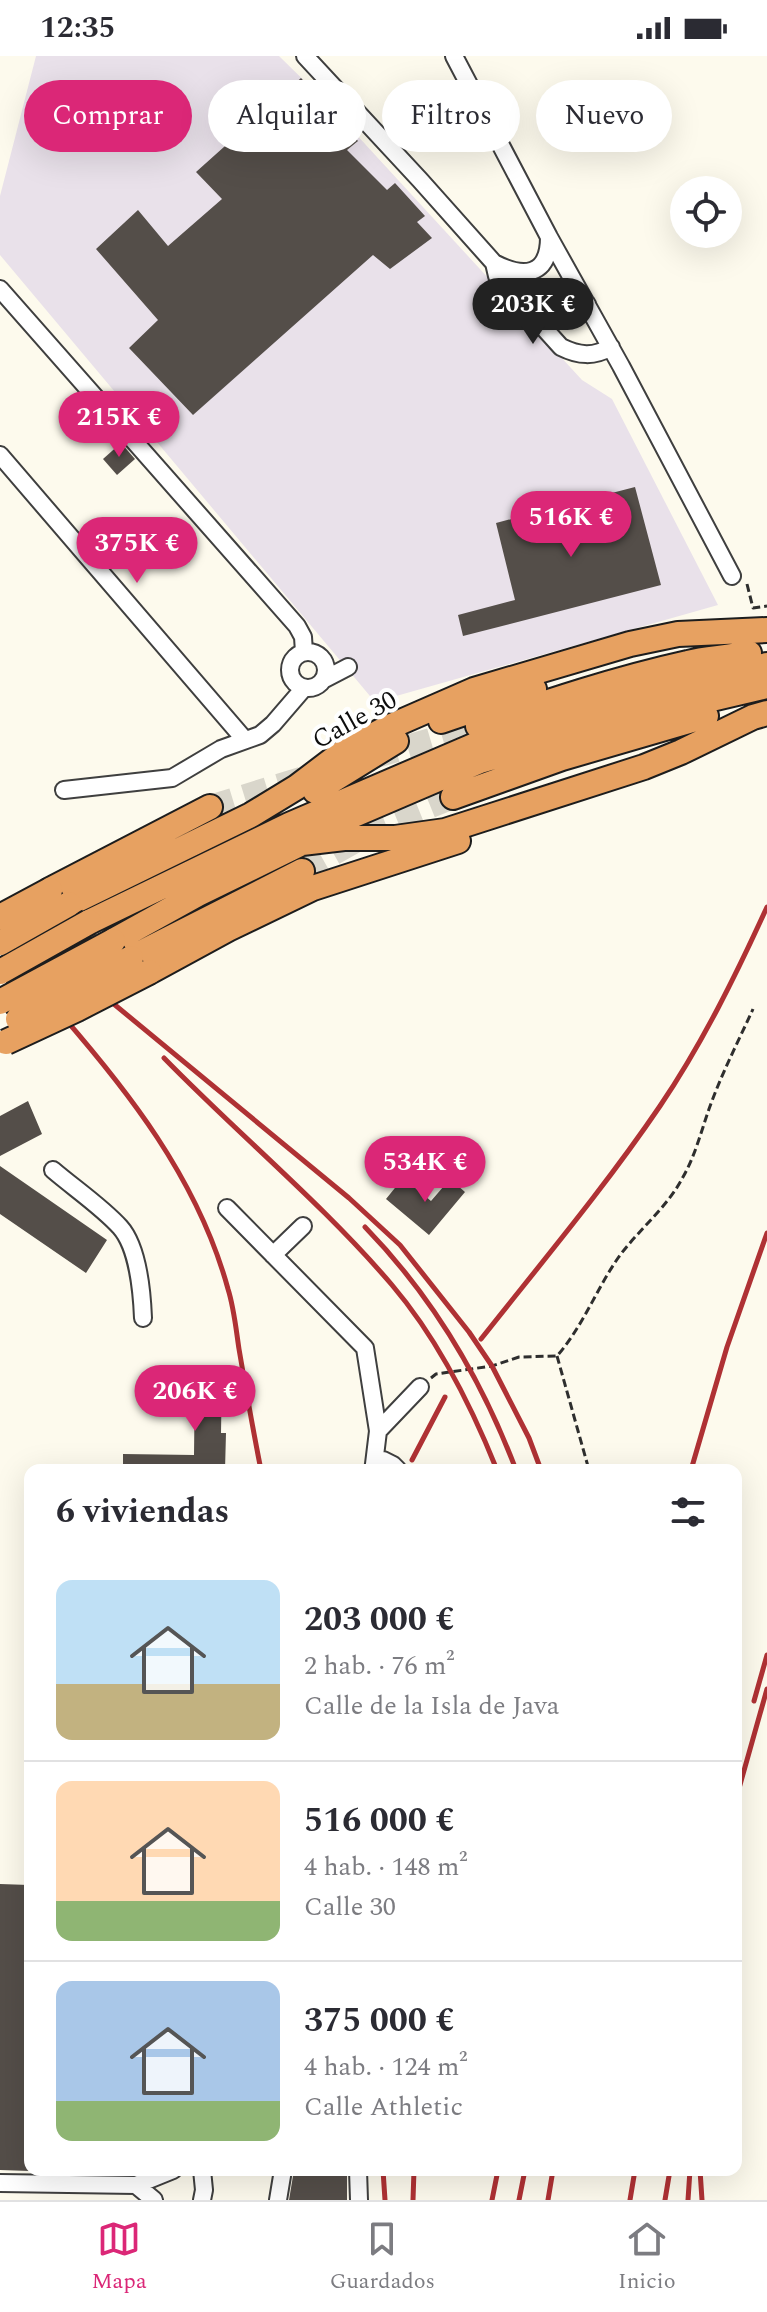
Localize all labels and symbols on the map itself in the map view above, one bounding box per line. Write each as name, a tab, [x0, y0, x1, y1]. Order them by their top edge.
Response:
pin: 203K €	[468, 278, 598, 346]
pin: 215K €	[54, 391, 184, 459]
pin: 516K €	[506, 491, 636, 559]
pin: 375K €	[72, 517, 202, 585]
street label: Calle 30	[305, 680, 404, 760]
pin: 534K €	[360, 1136, 490, 1204]
pin: 206K €	[130, 1365, 260, 1433]

